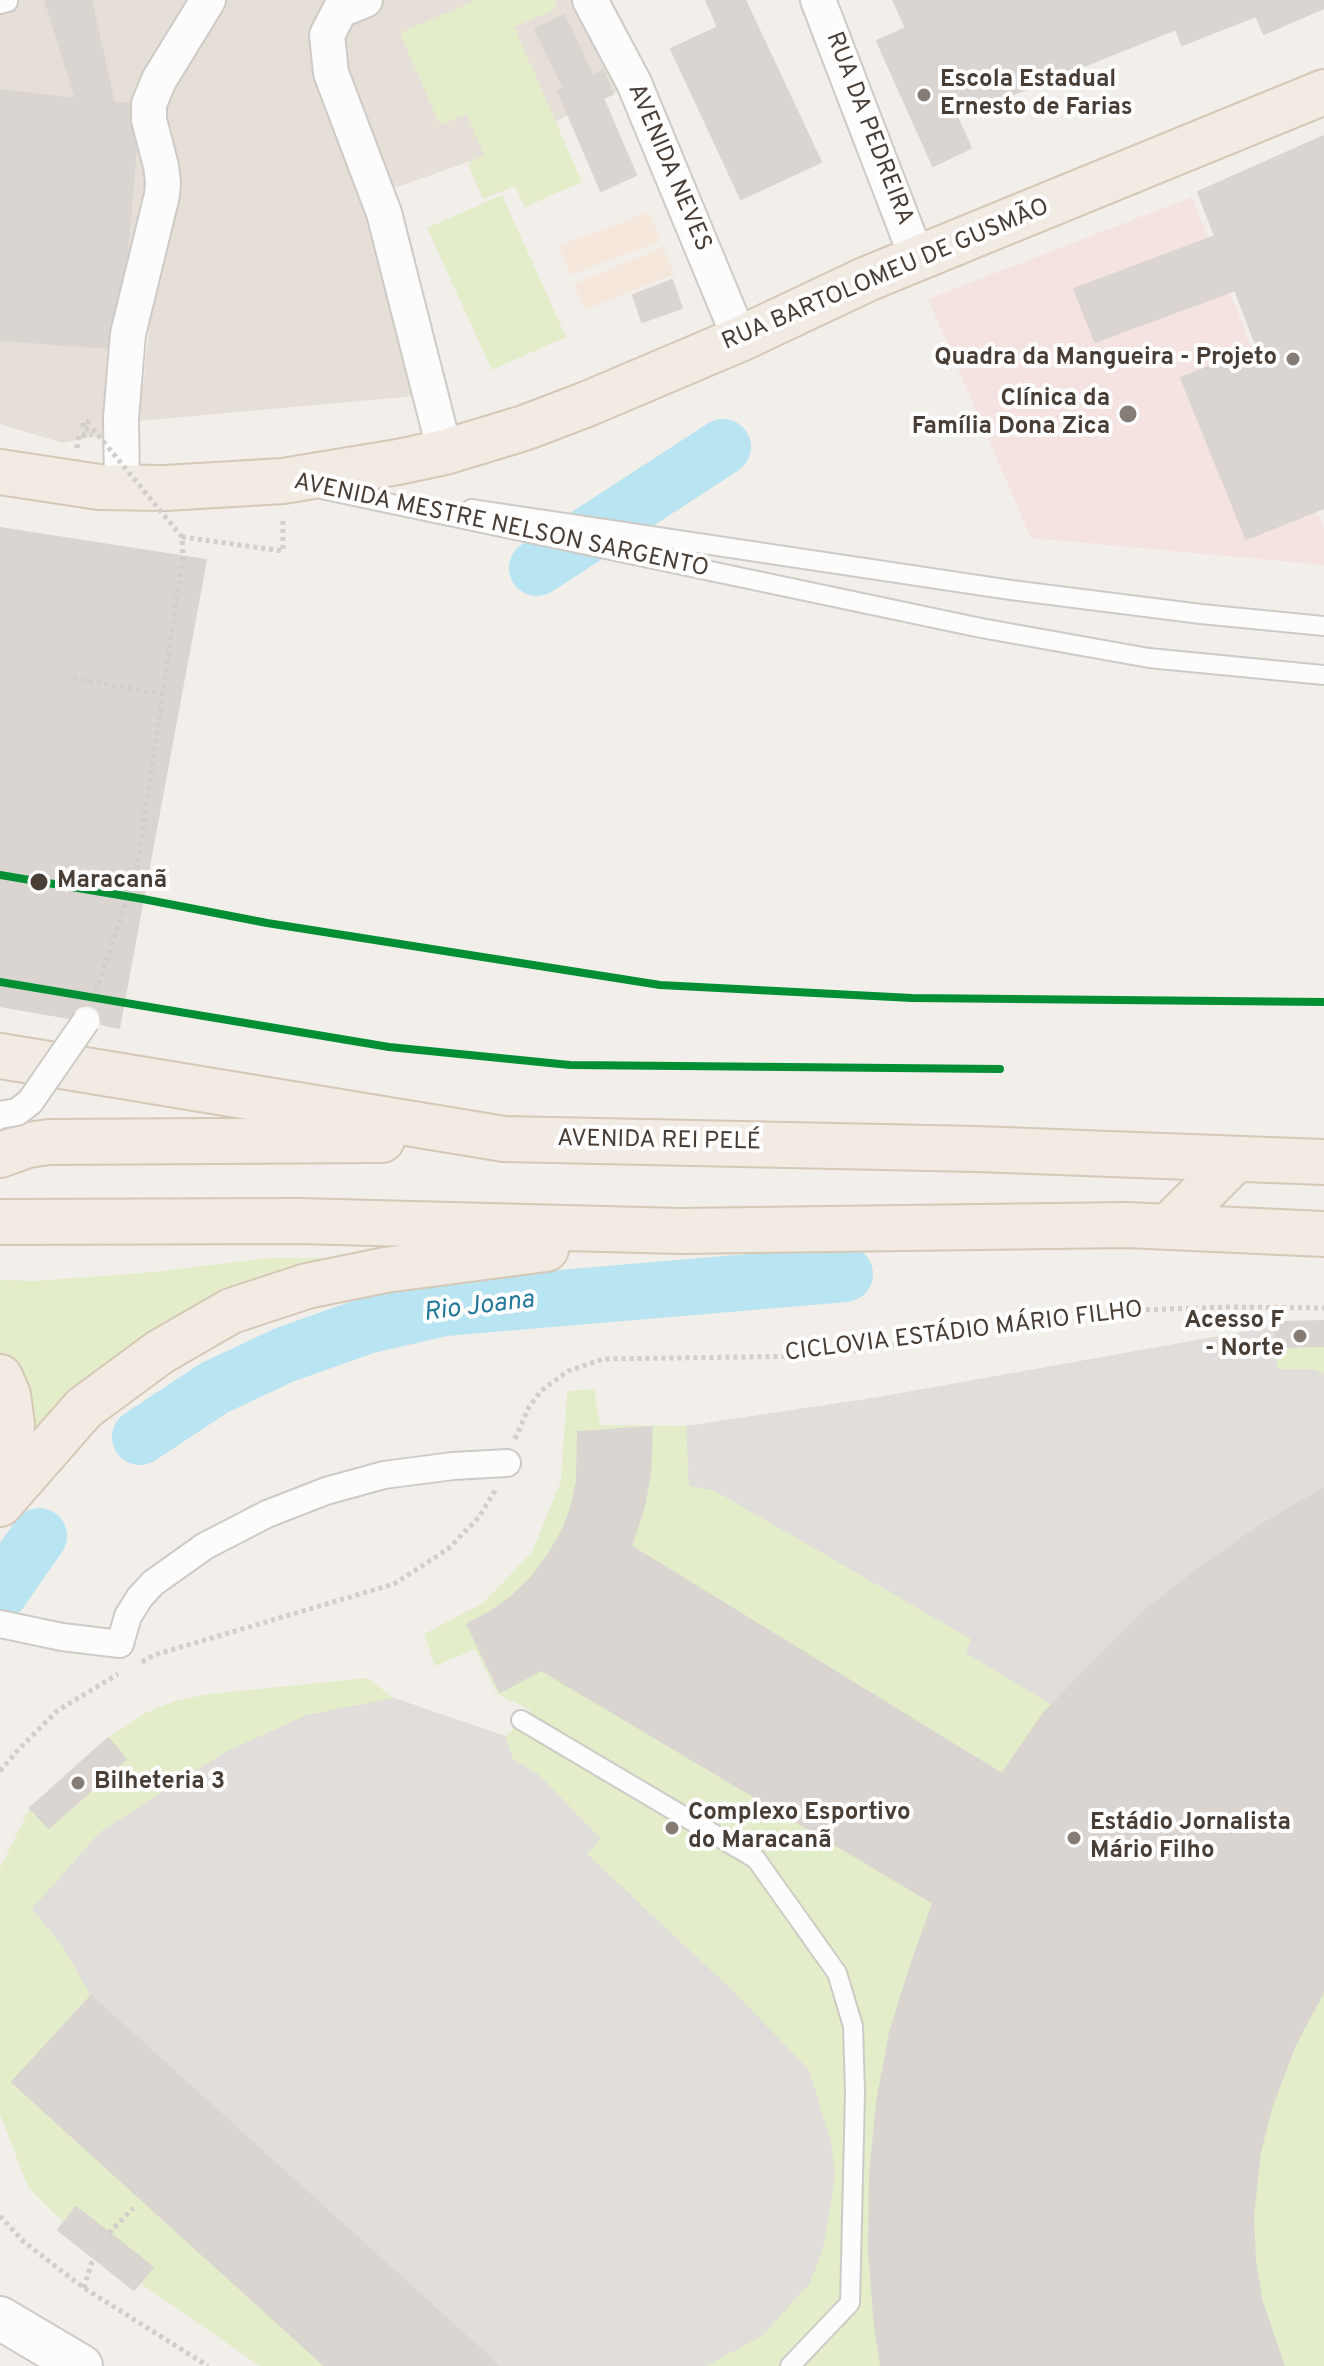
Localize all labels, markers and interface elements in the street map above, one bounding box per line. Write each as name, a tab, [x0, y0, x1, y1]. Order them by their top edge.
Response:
street label: RUA DA PEDREIRA	[818, 28, 918, 230]
place label: Escola Estadual Ernesto de Farias	[940, 67, 1133, 123]
street label: AVENIDA NEVES	[620, 80, 716, 256]
marker: Escola Estadual Ernesto de Farias	[915, 86, 933, 104]
street label: RUA BARTOLOMEU DE GUSMÃO	[718, 194, 1054, 358]
place label: Quadra da Mangueira - Projeto	[934, 345, 1277, 373]
marker: Quadra da Mangueira - Projeto	[1284, 350, 1302, 368]
place label: Clínica da Família Dona Zica	[912, 386, 1110, 442]
marker: Clínica da Família Dona Zica	[1117, 403, 1139, 425]
street label: AVENIDA MESTRE NELSON SARGENTO	[291, 469, 711, 585]
place label: Maracanã	[57, 868, 167, 896]
marker: Maracanã	[28, 871, 50, 893]
street label: AVENIDA REI PELÉ	[557, 1126, 761, 1158]
water label: Rio Joana	[422, 1286, 536, 1330]
street label: CICLOVIA ESTÁDIO MÁRIO FILHO	[783, 1297, 1145, 1369]
place label: Acesso F - Norte	[1184, 1308, 1284, 1364]
marker: Acesso F - Norte	[1291, 1327, 1309, 1345]
place label: Bilheteria 3	[94, 1769, 225, 1797]
marker: Bilheteria 3	[69, 1774, 87, 1792]
place label: Complexo Esportivo do Maracanã	[688, 1800, 911, 1856]
place label: Estádio Jornalista Mário Filho	[1090, 1810, 1291, 1866]
marker: Complexo Esportivo do Maracanã	[663, 1819, 681, 1837]
marker: Estádio Jornalista Mário Filho	[1065, 1829, 1083, 1847]

